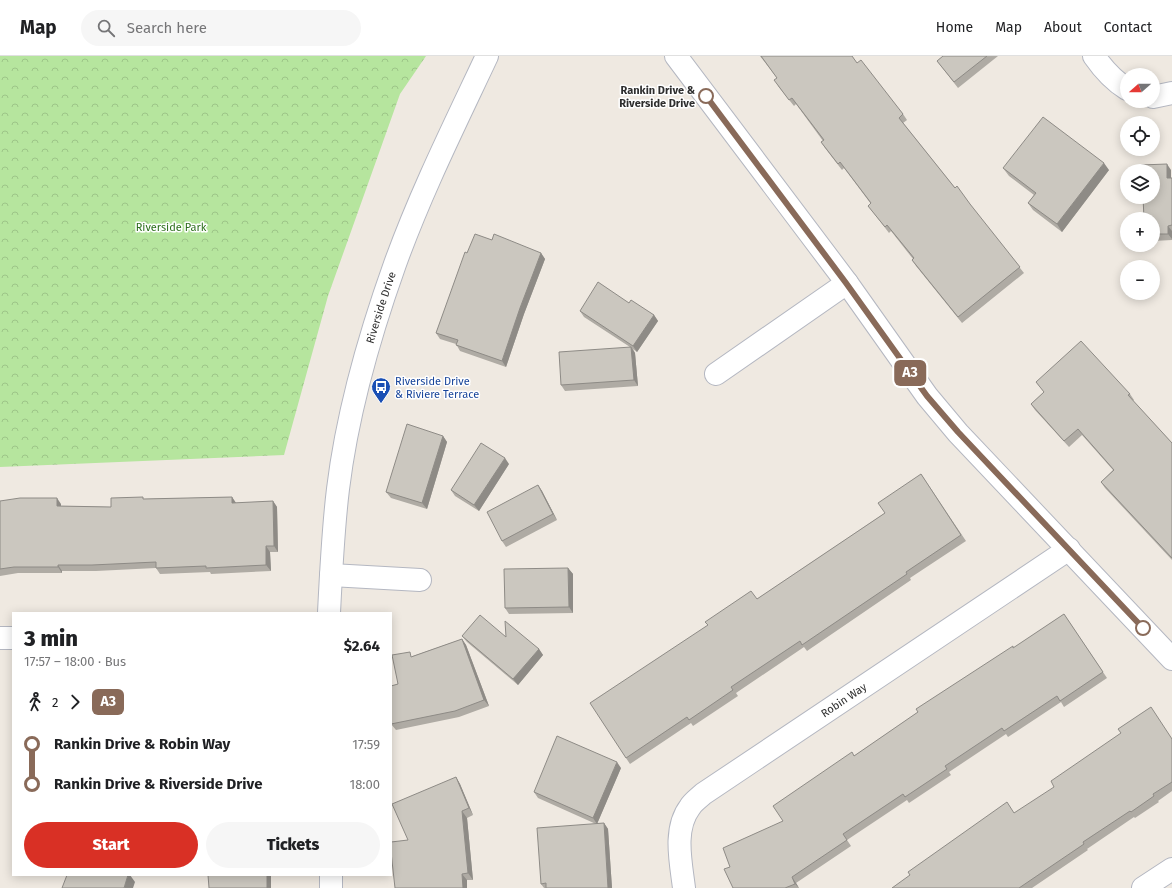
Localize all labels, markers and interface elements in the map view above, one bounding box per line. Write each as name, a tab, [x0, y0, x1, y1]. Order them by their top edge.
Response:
search box	[81, 10, 361, 46]
text: Map	[20, 16, 57, 39]
icon: search	[95, 17, 117, 39]
text: Search here	[127, 19, 207, 37]
text: Home	[936, 19, 973, 36]
text: Map	[995, 19, 1022, 36]
text: About	[1044, 19, 1082, 36]
text: Contact	[1104, 19, 1152, 36]
north arrow	[1120, 68, 1160, 108]
map controls	[1120, 68, 1160, 300]
place label: Rankin Drive & Riverside Drive	[619, 84, 696, 110]
marker: Rankin Drive & Riverside Drive	[698, 88, 714, 104]
button: locate	[1120, 116, 1160, 156]
button: layers	[1120, 164, 1160, 204]
button: +	[1120, 212, 1160, 252]
park label: Riverside Park	[136, 221, 207, 234]
button: −	[1120, 260, 1160, 300]
street label: Riverside Drive	[363, 270, 398, 345]
line badge: A3	[892, 360, 928, 386]
text: A3	[902, 364, 918, 381]
place label: Riverside Drive & Riviere Terrace	[395, 375, 479, 401]
bus stop icon: Riverside Drive & Riviere Terrace	[370, 376, 392, 404]
unlabelled marker	[1135, 620, 1151, 636]
text: 3 min	[24, 625, 78, 652]
text: $2.64	[344, 637, 380, 655]
text: 17:57 – 18:00 · Bus	[24, 654, 126, 669]
street label: Robin Way	[818, 680, 869, 720]
icon: walk	[24, 691, 46, 713]
icon: forward	[64, 691, 86, 713]
text: A3	[100, 693, 116, 710]
text: 2	[52, 695, 58, 710]
text: Rankin Drive & Robin Way	[54, 735, 230, 753]
text: 17:59	[352, 737, 380, 752]
text: Rankin Drive & Riverside Drive	[54, 775, 262, 793]
text: 18:00	[350, 777, 380, 792]
button: Start	[24, 822, 198, 868]
button: Tickets	[206, 822, 380, 868]

